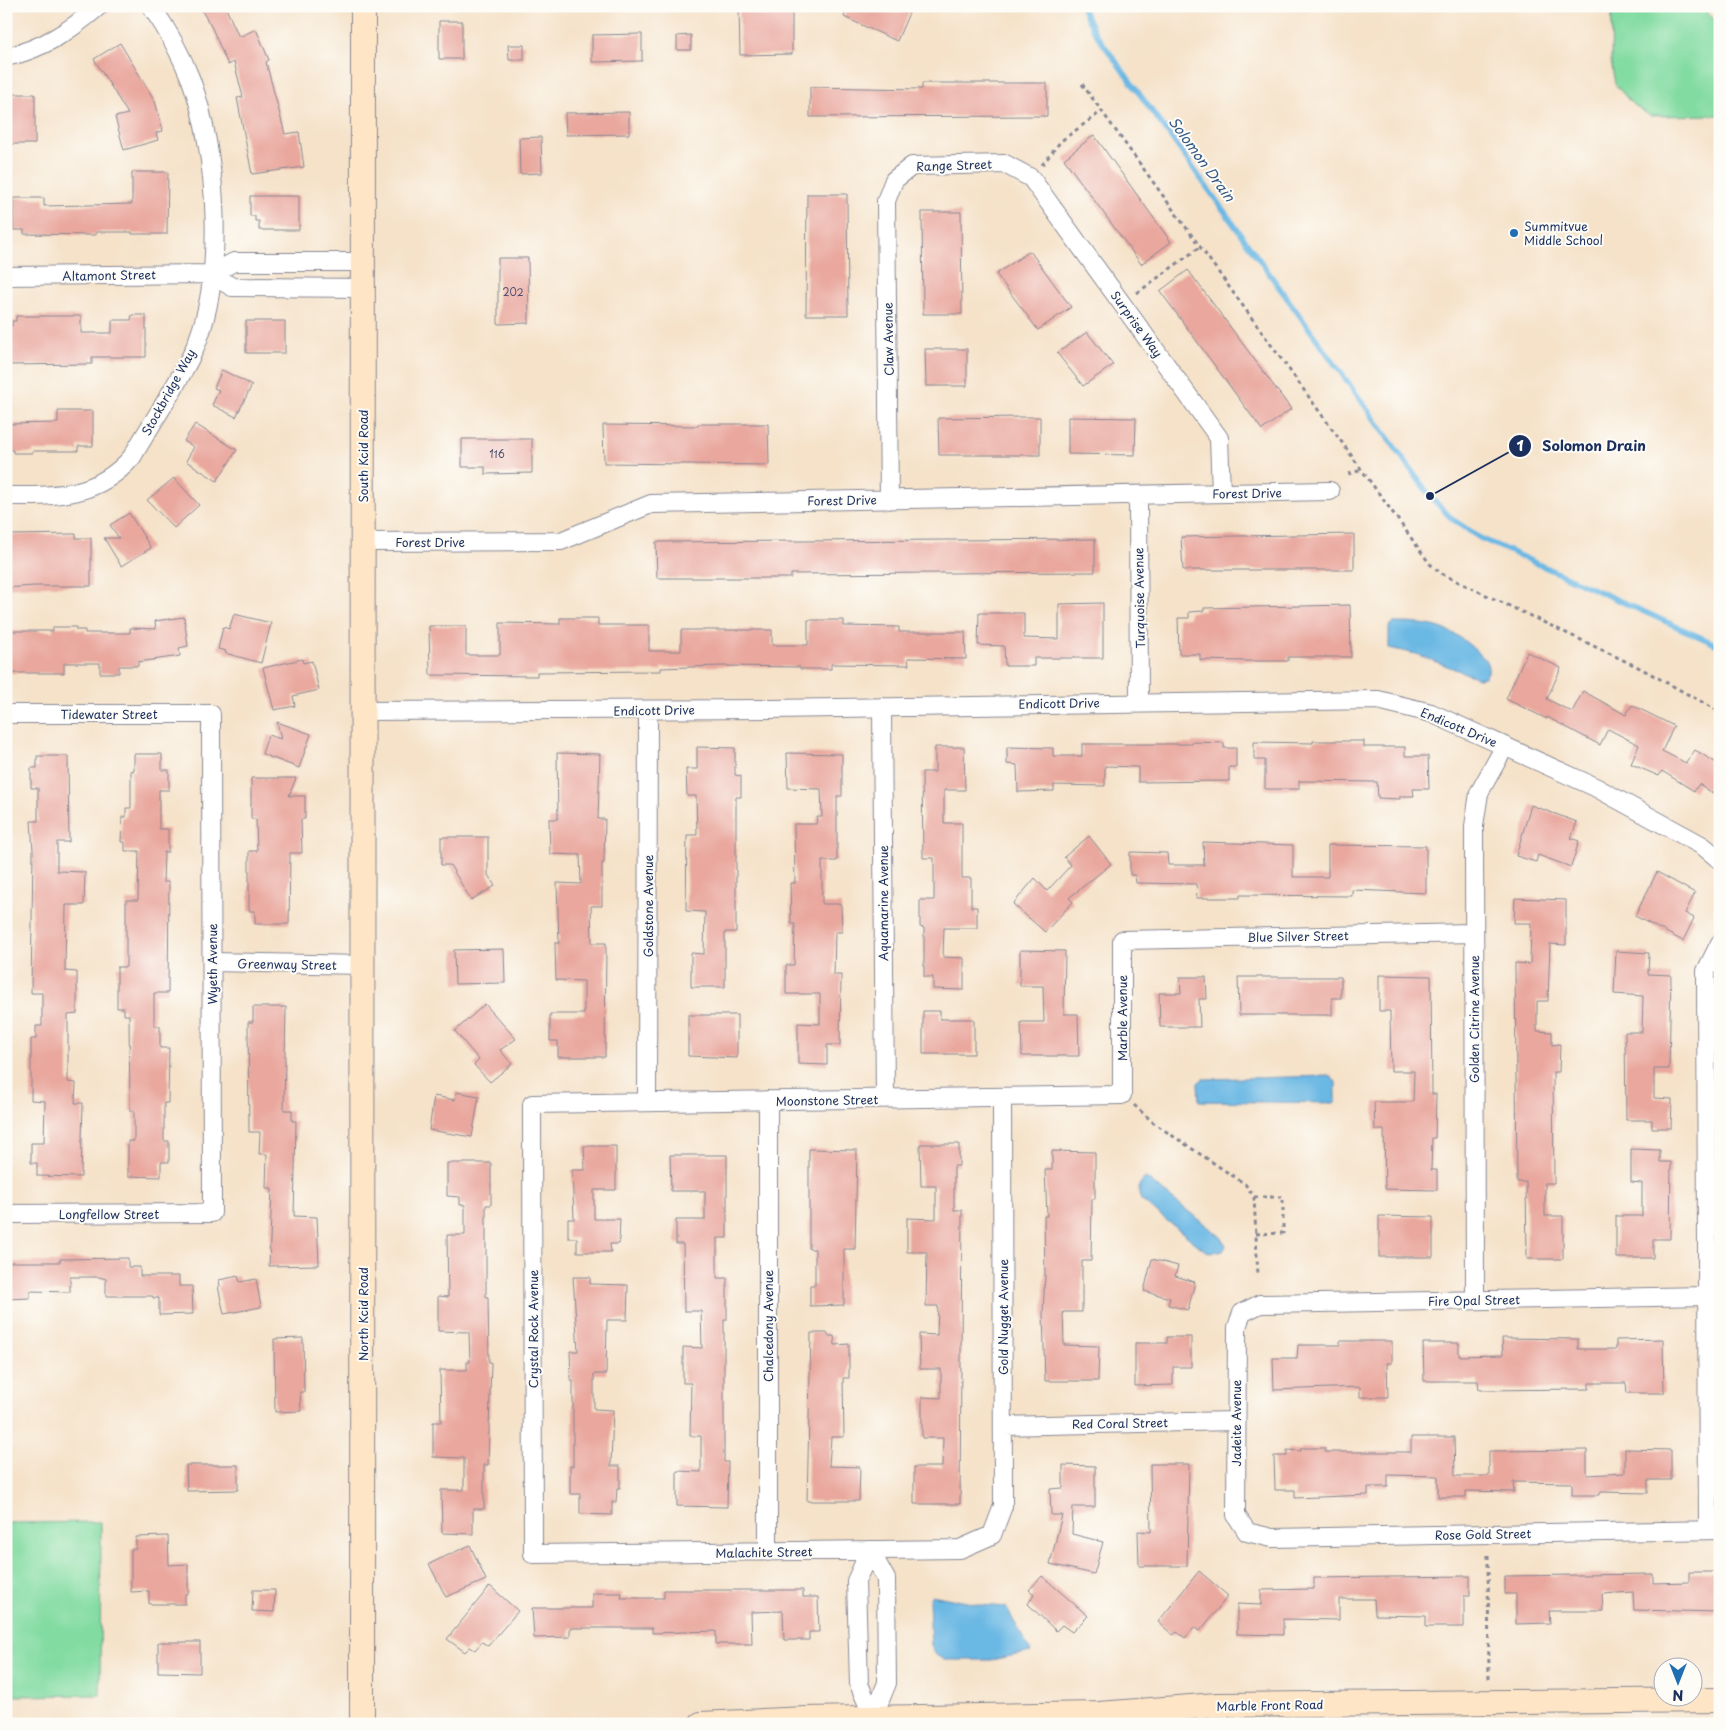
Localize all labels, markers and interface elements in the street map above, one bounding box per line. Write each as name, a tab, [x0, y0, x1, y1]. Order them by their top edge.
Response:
water label: Solomon Drain	[1164, 112, 1240, 206]
street label: Range Street	[916, 155, 992, 175]
place label: Summitvue Middle School	[1524, 217, 1603, 249]
marker: Summitvue Middle School	[1508, 227, 1520, 239]
street label: Altamont Street	[62, 265, 156, 285]
house number: 202	[502, 284, 524, 299]
street label: Surprise Way	[1107, 287, 1167, 361]
street label: Claw Avenue	[878, 302, 898, 376]
street label: Stockbridge Way	[137, 345, 199, 439]
street label: South Kcid Road	[354, 409, 372, 503]
callout: Solomon Drain	[1507, 431, 1657, 460]
text: 1	[1516, 433, 1524, 456]
text: Solomon Drain	[1542, 435, 1646, 456]
house number: 116	[489, 446, 505, 461]
street label: Forest Drive	[1212, 483, 1282, 503]
street label: Forest Drive	[807, 490, 877, 510]
street label: Forest Drive	[395, 533, 465, 551]
street label: Turquoise Avenue	[1129, 547, 1149, 649]
street label: Endicott Drive	[1018, 693, 1100, 713]
street label: Endicott Drive	[613, 700, 695, 720]
street label: Endicott Drive	[1418, 703, 1500, 751]
street label: Tidewater Street	[60, 705, 158, 723]
street label: Aquamarine Avenue	[874, 845, 892, 961]
street label: Goldstone Avenue	[639, 854, 657, 957]
street label: Wyeth Avenue	[203, 923, 221, 1005]
street label: Blue Silver Street	[1247, 926, 1349, 946]
street label: Greenway Street	[237, 954, 337, 974]
street label: Golden Citrine Avenue	[1465, 955, 1483, 1083]
street label: Marble Avenue	[1113, 975, 1131, 1061]
street label: Moonstone Street	[775, 1090, 879, 1110]
street label: Longfellow Street	[59, 1205, 159, 1223]
street label: Gold Nugget Avenue	[994, 1258, 1012, 1375]
street label: North Kcid Road	[354, 1267, 372, 1361]
street label: Crystal Rock Avenue	[524, 1269, 542, 1388]
street label: Chalcedony Avenue	[759, 1270, 777, 1382]
street label: Fire Opal Street	[1428, 1290, 1520, 1310]
street label: Jadeite Avenue	[1227, 1379, 1245, 1466]
street label: Red Coral Street	[1072, 1413, 1168, 1433]
street label: Rose Gold Street	[1435, 1524, 1532, 1544]
street label: Malachite Street	[715, 1542, 813, 1562]
north arrow	[1654, 1658, 1704, 1708]
text: N	[1672, 1685, 1684, 1706]
street label: Marble Front Road	[1216, 1695, 1324, 1715]

